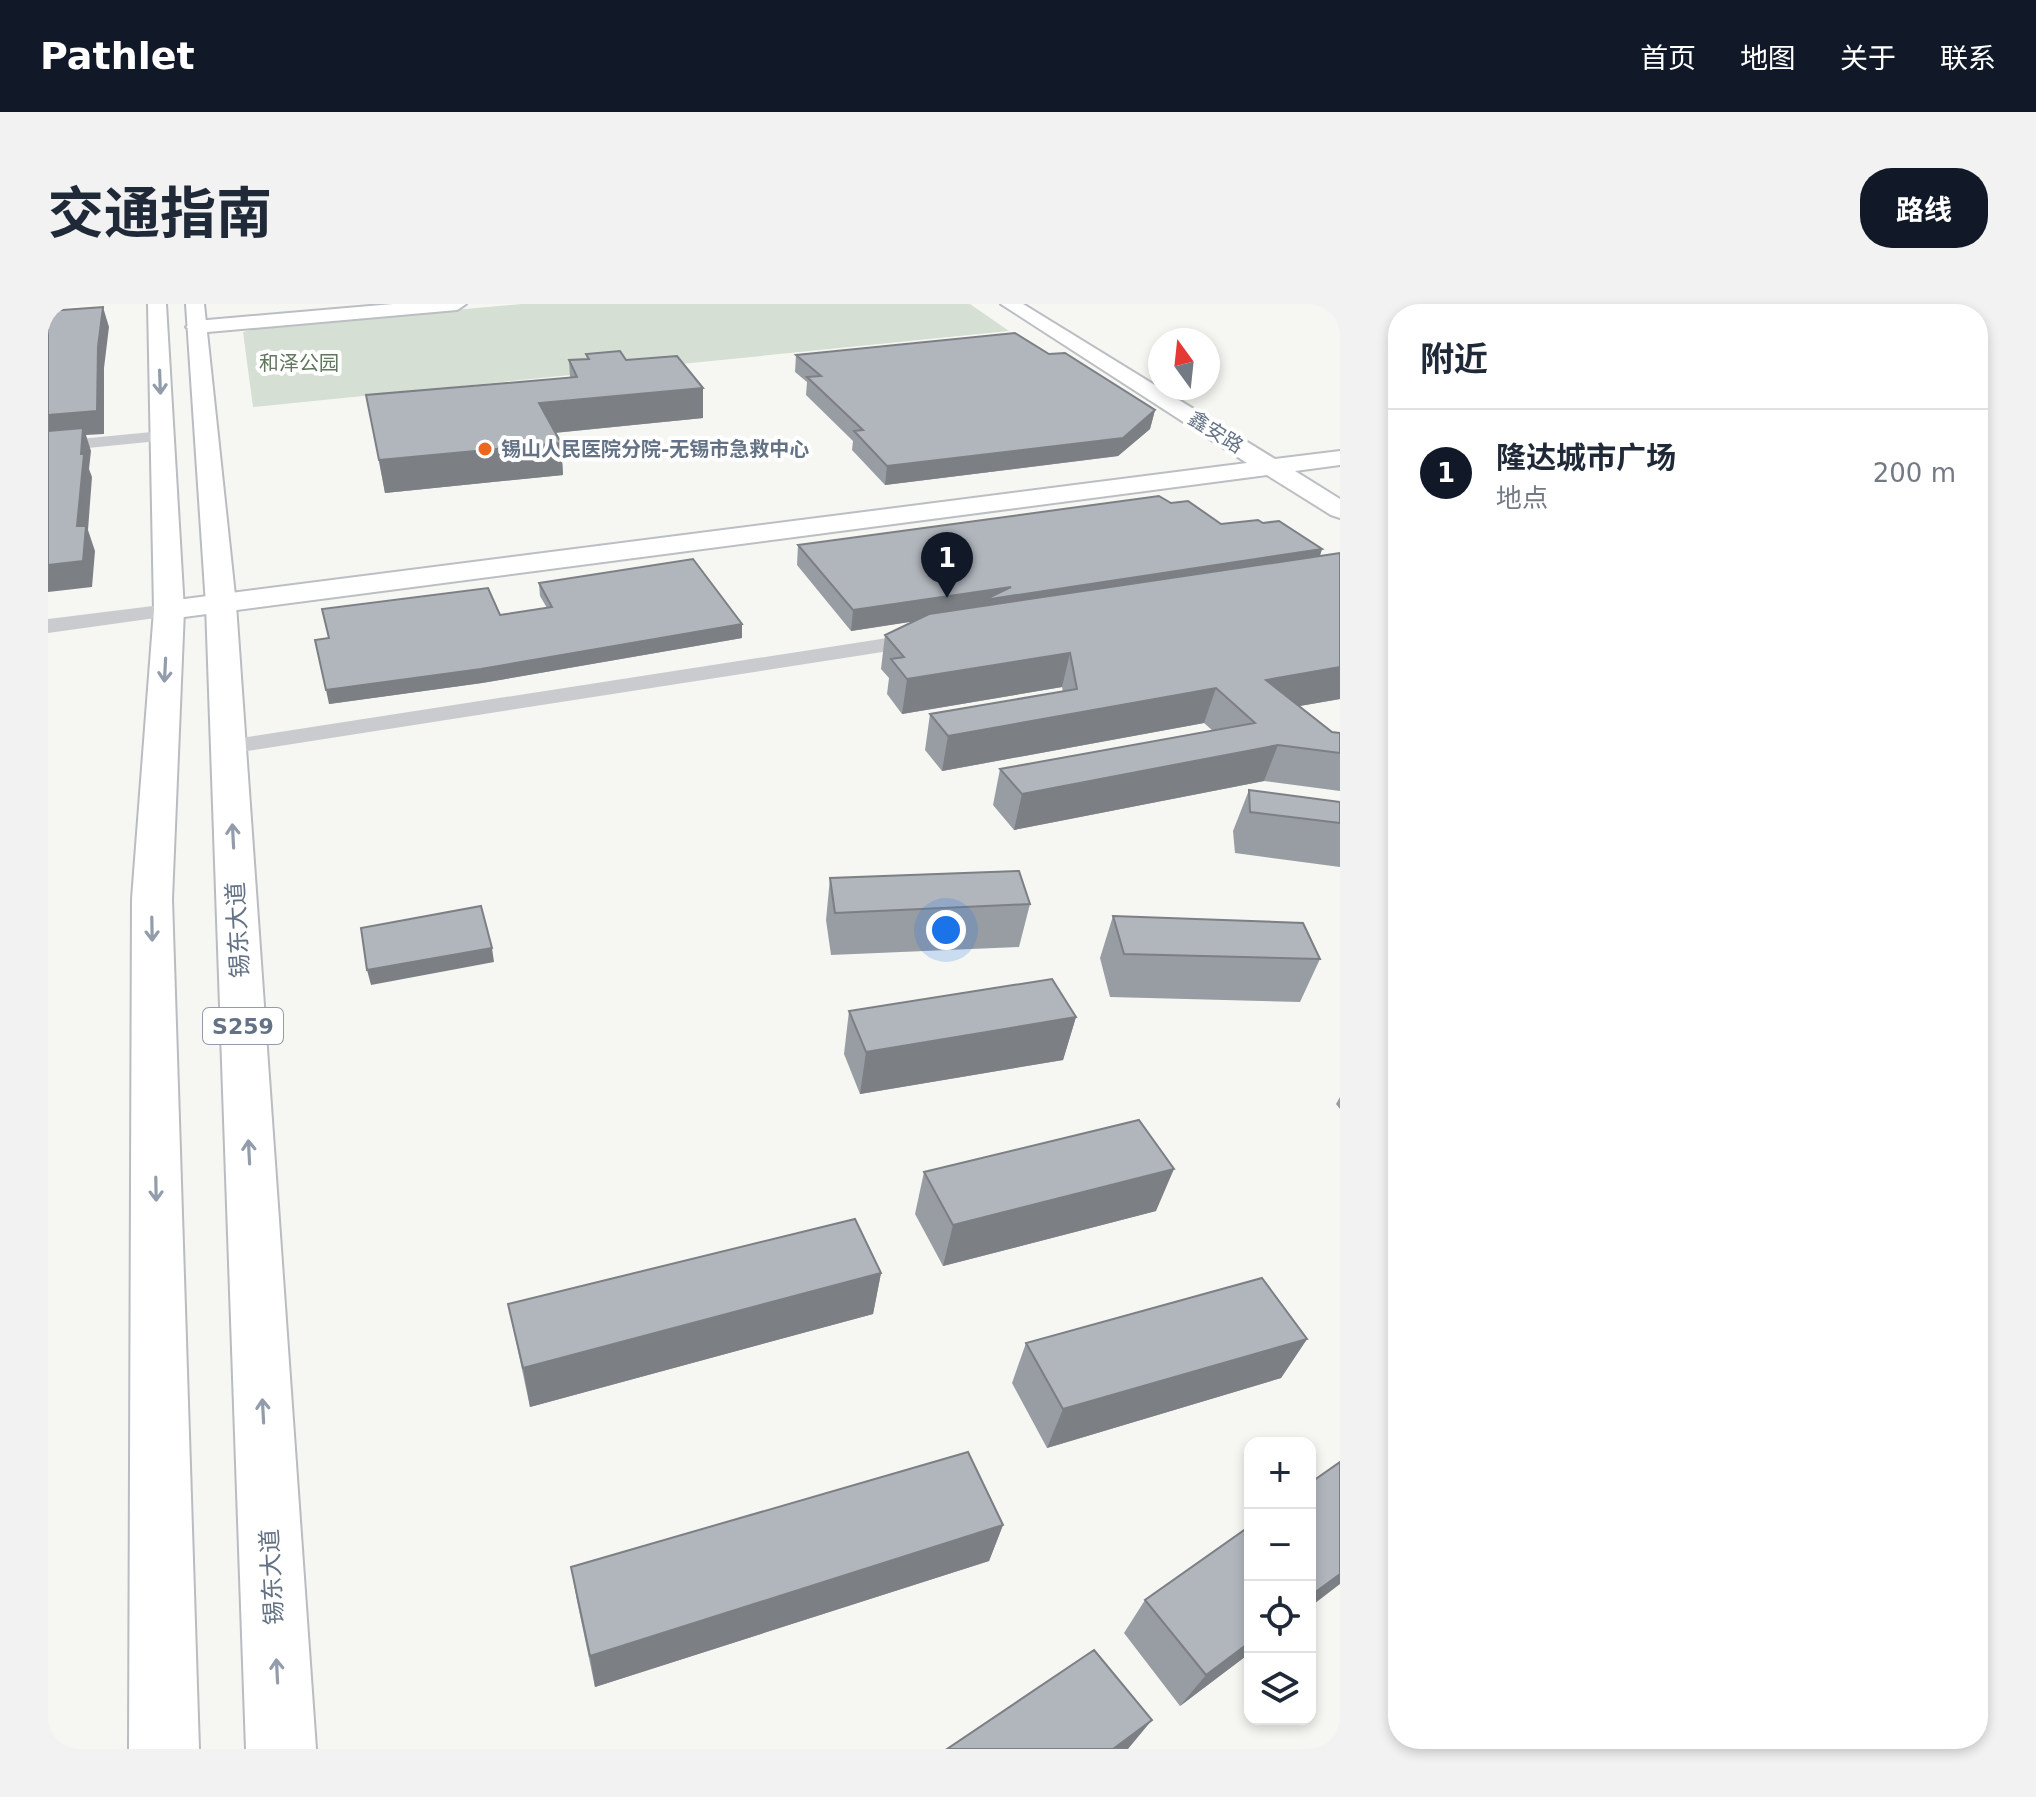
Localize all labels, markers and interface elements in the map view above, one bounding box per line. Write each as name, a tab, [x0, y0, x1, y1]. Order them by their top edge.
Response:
text: Pathlet	[40, 34, 195, 78]
text: 首页	[1640, 42, 1696, 75]
text: 地图	[1740, 42, 1796, 75]
text: 关于	[1840, 42, 1896, 75]
text: 联系	[1940, 42, 1996, 75]
button: 路线	[1860, 168, 1988, 248]
text: 交通指南	[48, 181, 272, 246]
north arrow	[1148, 328, 1220, 400]
text: 附近	[1420, 339, 1488, 379]
park label: 和泽公园	[259, 351, 339, 375]
one-way arrow	[153, 368, 168, 395]
street label: 鑫安路	[1184, 406, 1248, 458]
place label: 锡山人民医院分院-无锡市急救中心	[501, 437, 809, 461]
marker: 锡山人民医院分院-无锡市急救中心	[476, 440, 494, 458]
text: 隆达城市广场	[1496, 440, 1676, 475]
text: 1	[1437, 458, 1455, 488]
text: 200 m	[1873, 458, 1956, 488]
text: 地点	[1496, 483, 1548, 513]
pin: 1	[921, 532, 973, 598]
one-way arrow	[158, 656, 173, 683]
one-way arrow	[225, 823, 240, 850]
street label: 锡东大道	[222, 881, 254, 979]
your location	[926, 910, 966, 950]
one-way arrow	[144, 915, 160, 942]
road number: S259	[203, 1008, 283, 1044]
one-way arrow	[242, 1139, 257, 1166]
one-way arrow	[148, 1175, 164, 1202]
one-way arrow	[255, 1398, 270, 1425]
map controls	[1244, 1437, 1316, 1725]
button: +	[1244, 1437, 1316, 1509]
button: −	[1244, 1509, 1316, 1581]
street label: 锡东大道	[256, 1528, 288, 1626]
button: locate	[1244, 1581, 1316, 1653]
button: layers	[1244, 1653, 1316, 1725]
one-way arrow	[269, 1658, 284, 1685]

